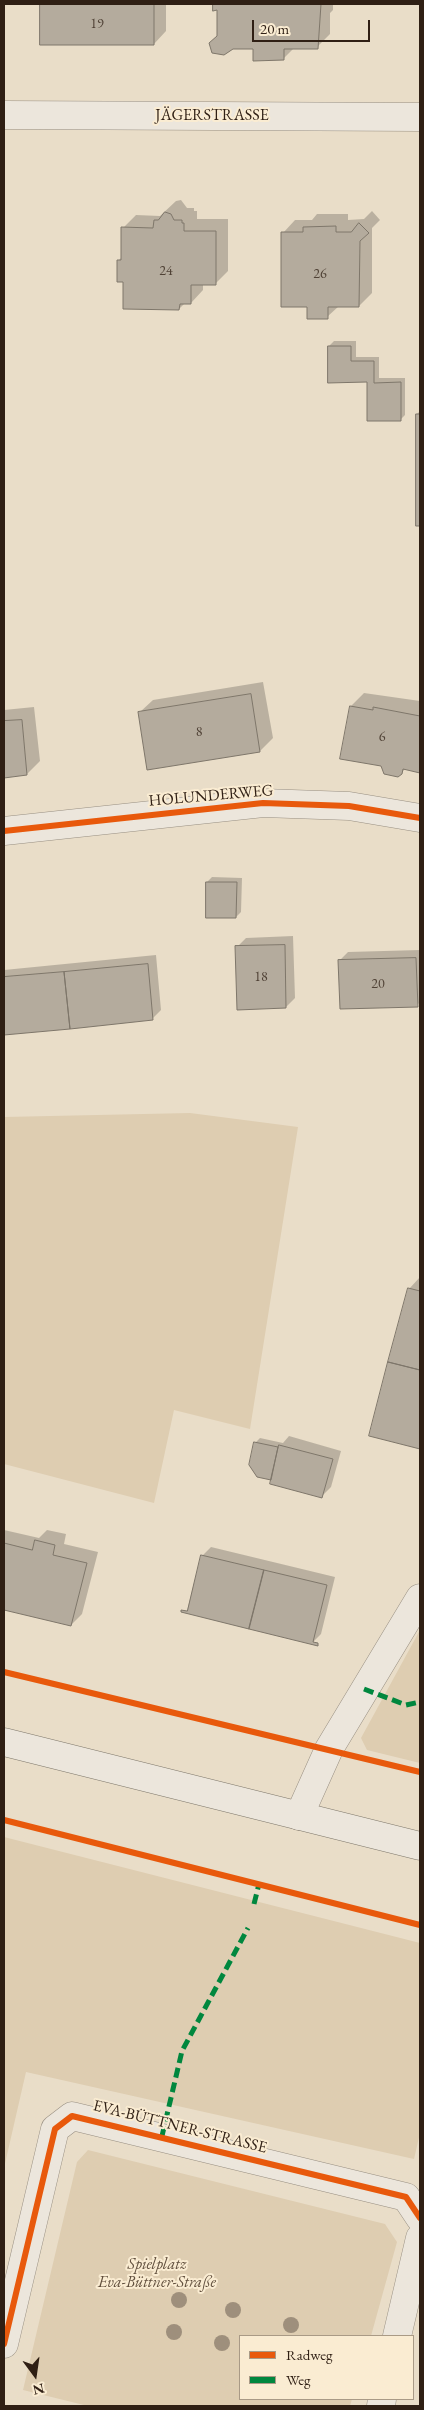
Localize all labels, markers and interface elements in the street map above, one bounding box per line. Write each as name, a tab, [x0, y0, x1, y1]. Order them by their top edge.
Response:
scale bar	[254, 10, 372, 42]
house number: 19	[90, 16, 104, 32]
text: 20 m	[260, 19, 289, 38]
street label: JÄGERSTRASSE	[155, 106, 269, 126]
house number: 24	[159, 263, 173, 279]
house number: 26	[313, 266, 327, 282]
house number: 8	[196, 724, 202, 740]
house number: 6	[379, 729, 385, 745]
street label: HOLUNDERWEG	[148, 781, 274, 811]
house number: 18	[254, 969, 268, 985]
house number: 20	[371, 976, 385, 992]
street label: EVA-BÜTTNER-STRASSE	[91, 2096, 269, 2158]
park label: Spielplatz Eva-Büttner-Straße	[98, 2255, 216, 2293]
legend	[239, 2335, 414, 2400]
text: Radweg	[286, 2345, 333, 2364]
north arrow	[10, 2350, 60, 2400]
text: Weg	[286, 2370, 311, 2389]
text: N	[31, 2379, 46, 2400]

